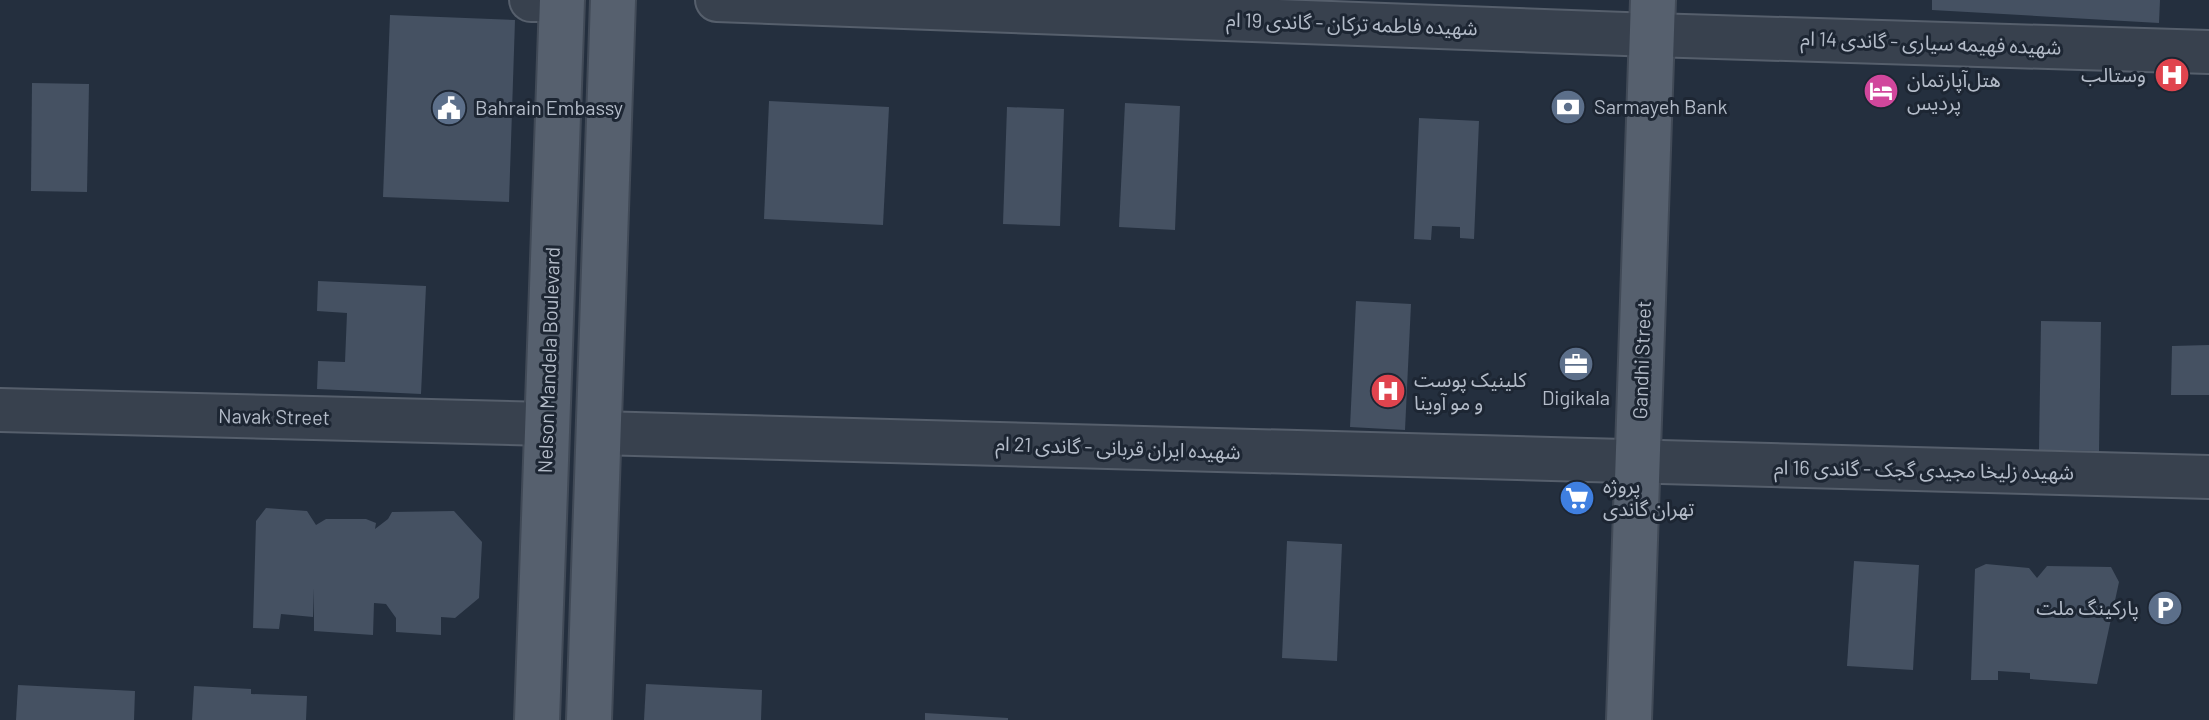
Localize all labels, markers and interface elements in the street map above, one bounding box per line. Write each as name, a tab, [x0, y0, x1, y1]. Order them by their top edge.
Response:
street label: شهیده فاطمه ترکان - گاندی 19 ام	[1226, 7, 1478, 43]
street label: شهیده فهیمه سیاری - گاندی 14 ام	[1800, 25, 2062, 63]
hospital icon: وستالب	[2153, 56, 2191, 94]
place label: وستالب	[2081, 62, 2146, 87]
place label: هتل‌آپارتمان پردیس	[1907, 67, 2001, 116]
hotel icon: هتل‌آپارتمان پردیس	[1862, 72, 1900, 110]
bank icon: Sarmayeh Bank	[1549, 88, 1587, 126]
public building icon: Bahrain Embassy	[430, 89, 468, 127]
place label: Sarmayeh Bank	[1594, 94, 1728, 118]
place label: Bahrain Embassy	[475, 95, 623, 119]
street label: Nelson Mandela Boulevard	[532, 246, 564, 474]
street label: Gandhi Street	[1627, 300, 1655, 420]
office icon: Digikala	[1557, 345, 1595, 383]
place label: کلینیک پوست و مو آوینا	[1414, 367, 1527, 415]
hospital icon: کلینیک پوست و مو آوینا	[1369, 372, 1407, 410]
place label: Digikala	[1542, 385, 1610, 409]
street label: Navak Street	[218, 403, 330, 429]
street label: شهیده ایران قربانی - گاندی 21 ام	[995, 431, 1241, 467]
street label: شهیده زلیخا مجیدی گجک - گاندی 16 ام	[1774, 454, 2074, 488]
place label: پروژه تهران گاندی	[1603, 473, 1694, 521]
supermarket icon: پروژه تهران گاندی	[1558, 479, 1596, 517]
parking icon: پارکینگ ملت	[2146, 589, 2184, 627]
place label: پارکینگ ملت	[2036, 595, 2139, 621]

